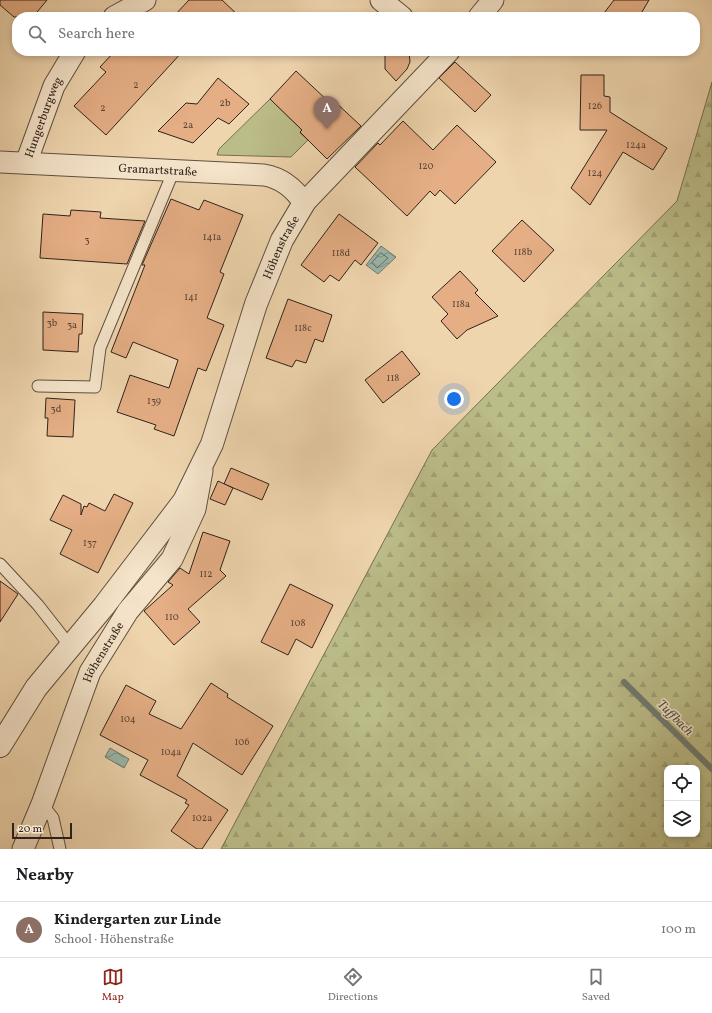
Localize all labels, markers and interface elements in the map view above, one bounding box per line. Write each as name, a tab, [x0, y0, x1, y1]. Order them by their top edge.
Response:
search box	[12, 12, 700, 56]
icon: search	[26, 23, 48, 45]
text: Search here	[58, 24, 135, 45]
street label: Hungerburgweg	[22, 74, 67, 160]
house number: 2	[133, 78, 139, 92]
house number: 2b	[220, 96, 231, 110]
pin: A	[314, 96, 340, 129]
house number: 126	[588, 99, 602, 113]
house number: 2	[100, 101, 106, 115]
house number: 2a	[183, 118, 193, 132]
house number: 124a	[626, 138, 646, 152]
house number: 120	[418, 159, 434, 173]
street label: Gramartstraße	[118, 161, 198, 181]
house number: 124	[588, 166, 602, 180]
street label: Höhenstraße	[260, 213, 304, 282]
house number: 141a	[203, 230, 221, 244]
house number: 3	[84, 233, 90, 247]
house number: 118b	[514, 245, 533, 259]
house number: 118d	[332, 246, 351, 260]
house number: 141	[184, 290, 198, 304]
house number: 118a	[452, 297, 470, 311]
house number: 3b	[47, 316, 58, 330]
house number: 3a	[67, 318, 77, 332]
house number: 118c	[294, 321, 312, 335]
house number: 118	[387, 371, 399, 385]
your location	[444, 389, 464, 409]
house number: 139	[147, 394, 161, 408]
house number: 3d	[51, 402, 62, 416]
house number: 137	[83, 536, 97, 550]
house number: 112	[199, 567, 213, 581]
house number: 110	[165, 610, 179, 624]
house number: 108	[291, 616, 305, 630]
street label: Höhenstraße	[80, 619, 128, 685]
water label: Tuffbach	[652, 696, 697, 741]
house number: 104	[120, 712, 136, 726]
house number: 106	[234, 735, 250, 749]
house number: 104a	[161, 745, 181, 759]
map controls	[664, 765, 700, 837]
button: locate	[664, 765, 700, 801]
button: layers	[664, 801, 700, 837]
house number: 102a	[192, 811, 212, 825]
scale bar	[12, 821, 72, 840]
text: 20 m	[18, 822, 42, 837]
text: Nearby	[16, 864, 74, 887]
text: Kindergarten zur Linde	[54, 910, 221, 931]
text: A	[24, 921, 34, 939]
text: 100 m	[661, 921, 696, 939]
text: School · Höhenstraße	[54, 931, 174, 949]
tab: Map	[102, 966, 124, 1005]
tab: Directions	[328, 966, 378, 1005]
tab: Saved	[582, 966, 610, 1005]

